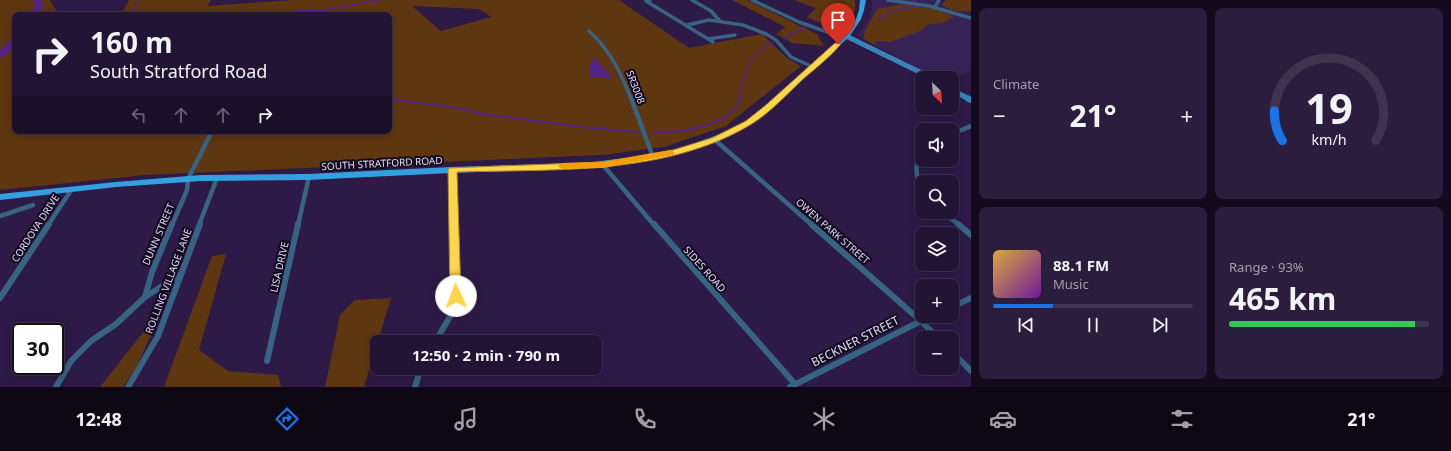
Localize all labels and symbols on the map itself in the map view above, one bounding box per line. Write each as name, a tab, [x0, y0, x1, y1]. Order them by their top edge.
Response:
pin	[821, 3, 855, 44]
street label: SR3008	[623, 68, 649, 106]
north arrow	[915, 71, 959, 115]
street label: SOUTH STRATFORD ROAD	[321, 153, 443, 173]
street label: CORDOVA DRIVE	[8, 191, 62, 265]
street label: OWEN PARK STREET	[793, 195, 873, 267]
street label: DUNN STREET	[139, 200, 178, 267]
street label: ROLLING VILLAGE LANE	[141, 226, 195, 336]
street label: LISA DRIVE	[266, 240, 292, 294]
street label: SIDES ROAD	[681, 243, 729, 295]
position arrow	[435, 275, 477, 317]
street label: BECKNER STREET	[808, 311, 902, 371]
speed limit sign: 30	[12, 323, 64, 375]

